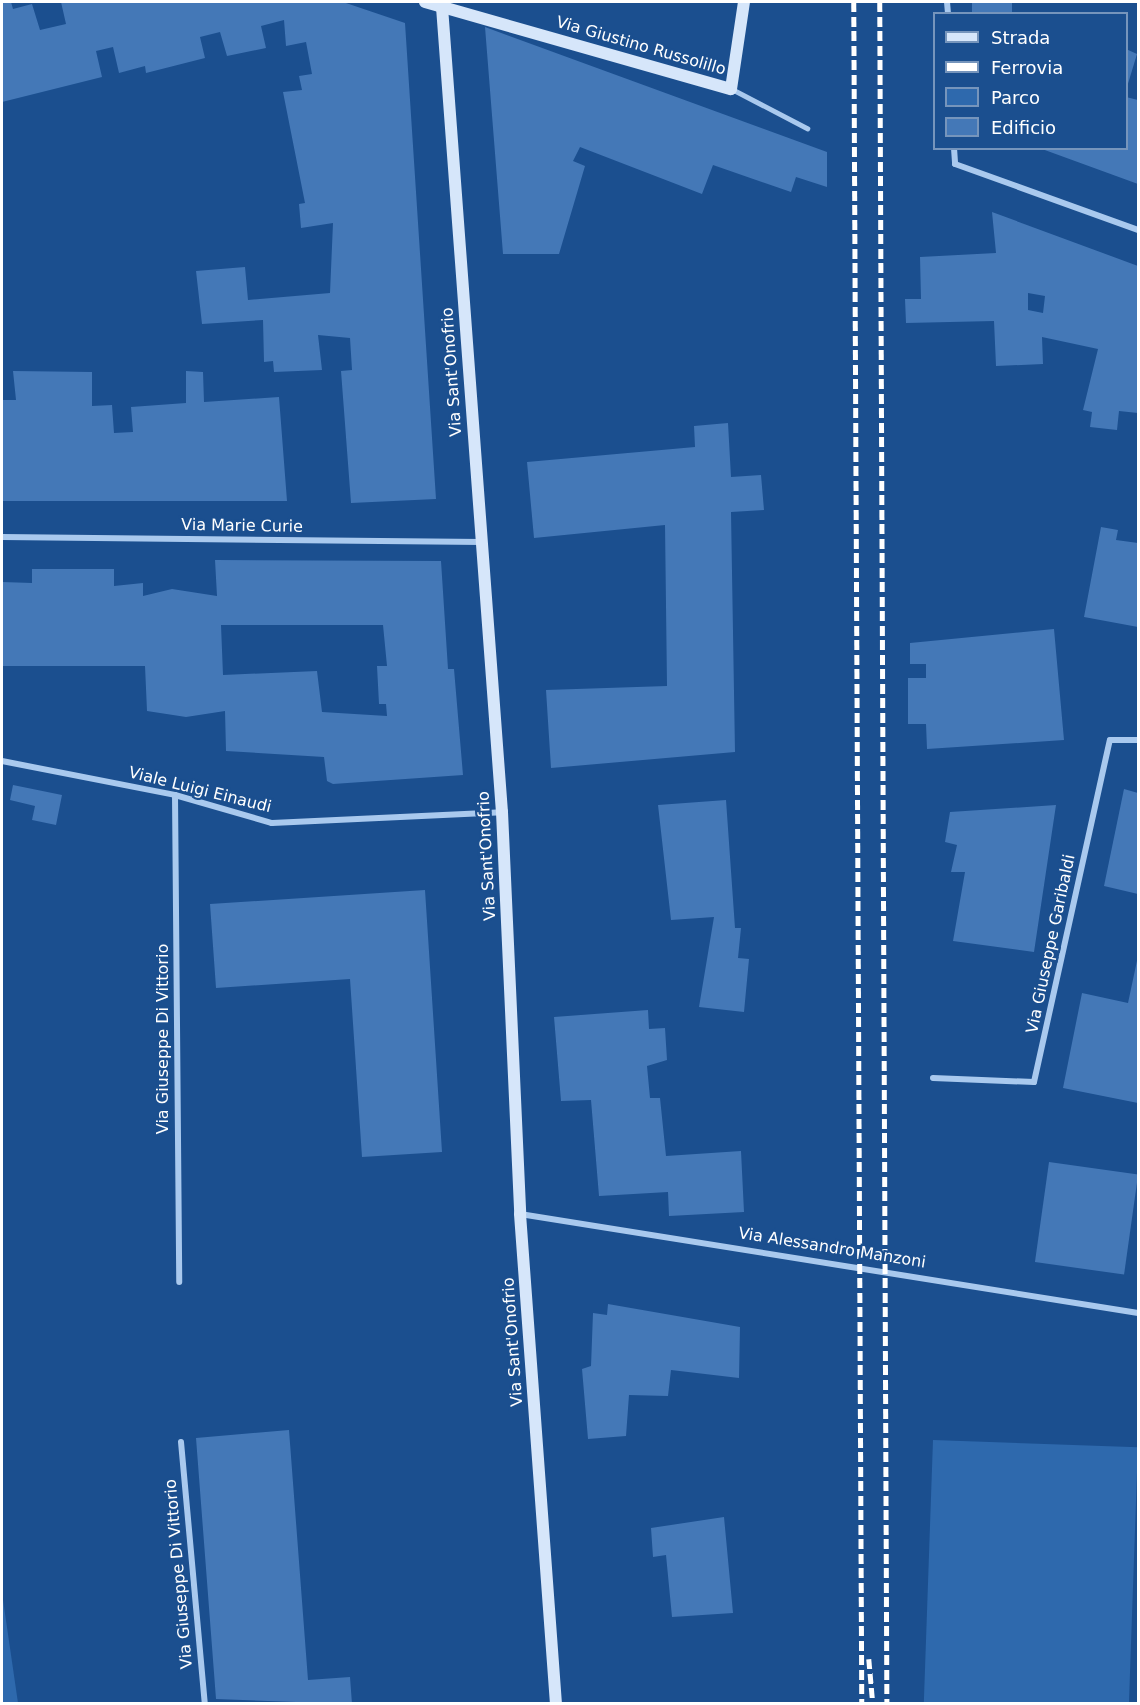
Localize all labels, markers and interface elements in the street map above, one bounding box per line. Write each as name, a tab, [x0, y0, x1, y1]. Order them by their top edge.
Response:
legend	[933, 12, 1128, 150]
street label: Via Giustino Russolillo	[554, 13, 728, 79]
text: Strada	[991, 27, 1050, 48]
text: Ferrovia	[991, 57, 1063, 78]
text: Parco	[991, 87, 1040, 108]
text: Edificio	[991, 117, 1056, 138]
street label: Via Sant'Onofrio	[438, 307, 466, 437]
street label: Via Marie Curie	[181, 515, 303, 537]
street label: Viale Luigi Einaudi	[127, 763, 273, 817]
street label: Via Sant'Onofrio	[474, 791, 500, 921]
street label: Via Giuseppe Garibaldi	[1023, 853, 1079, 1035]
street label: Via Giuseppe Di Vittorio	[153, 944, 173, 1134]
street label: Via Alessandro Manzoni	[737, 1224, 927, 1272]
street label: Via Sant'Onofrio	[499, 1277, 527, 1407]
street label: Via Giuseppe Di Vittorio	[161, 1478, 197, 1670]

